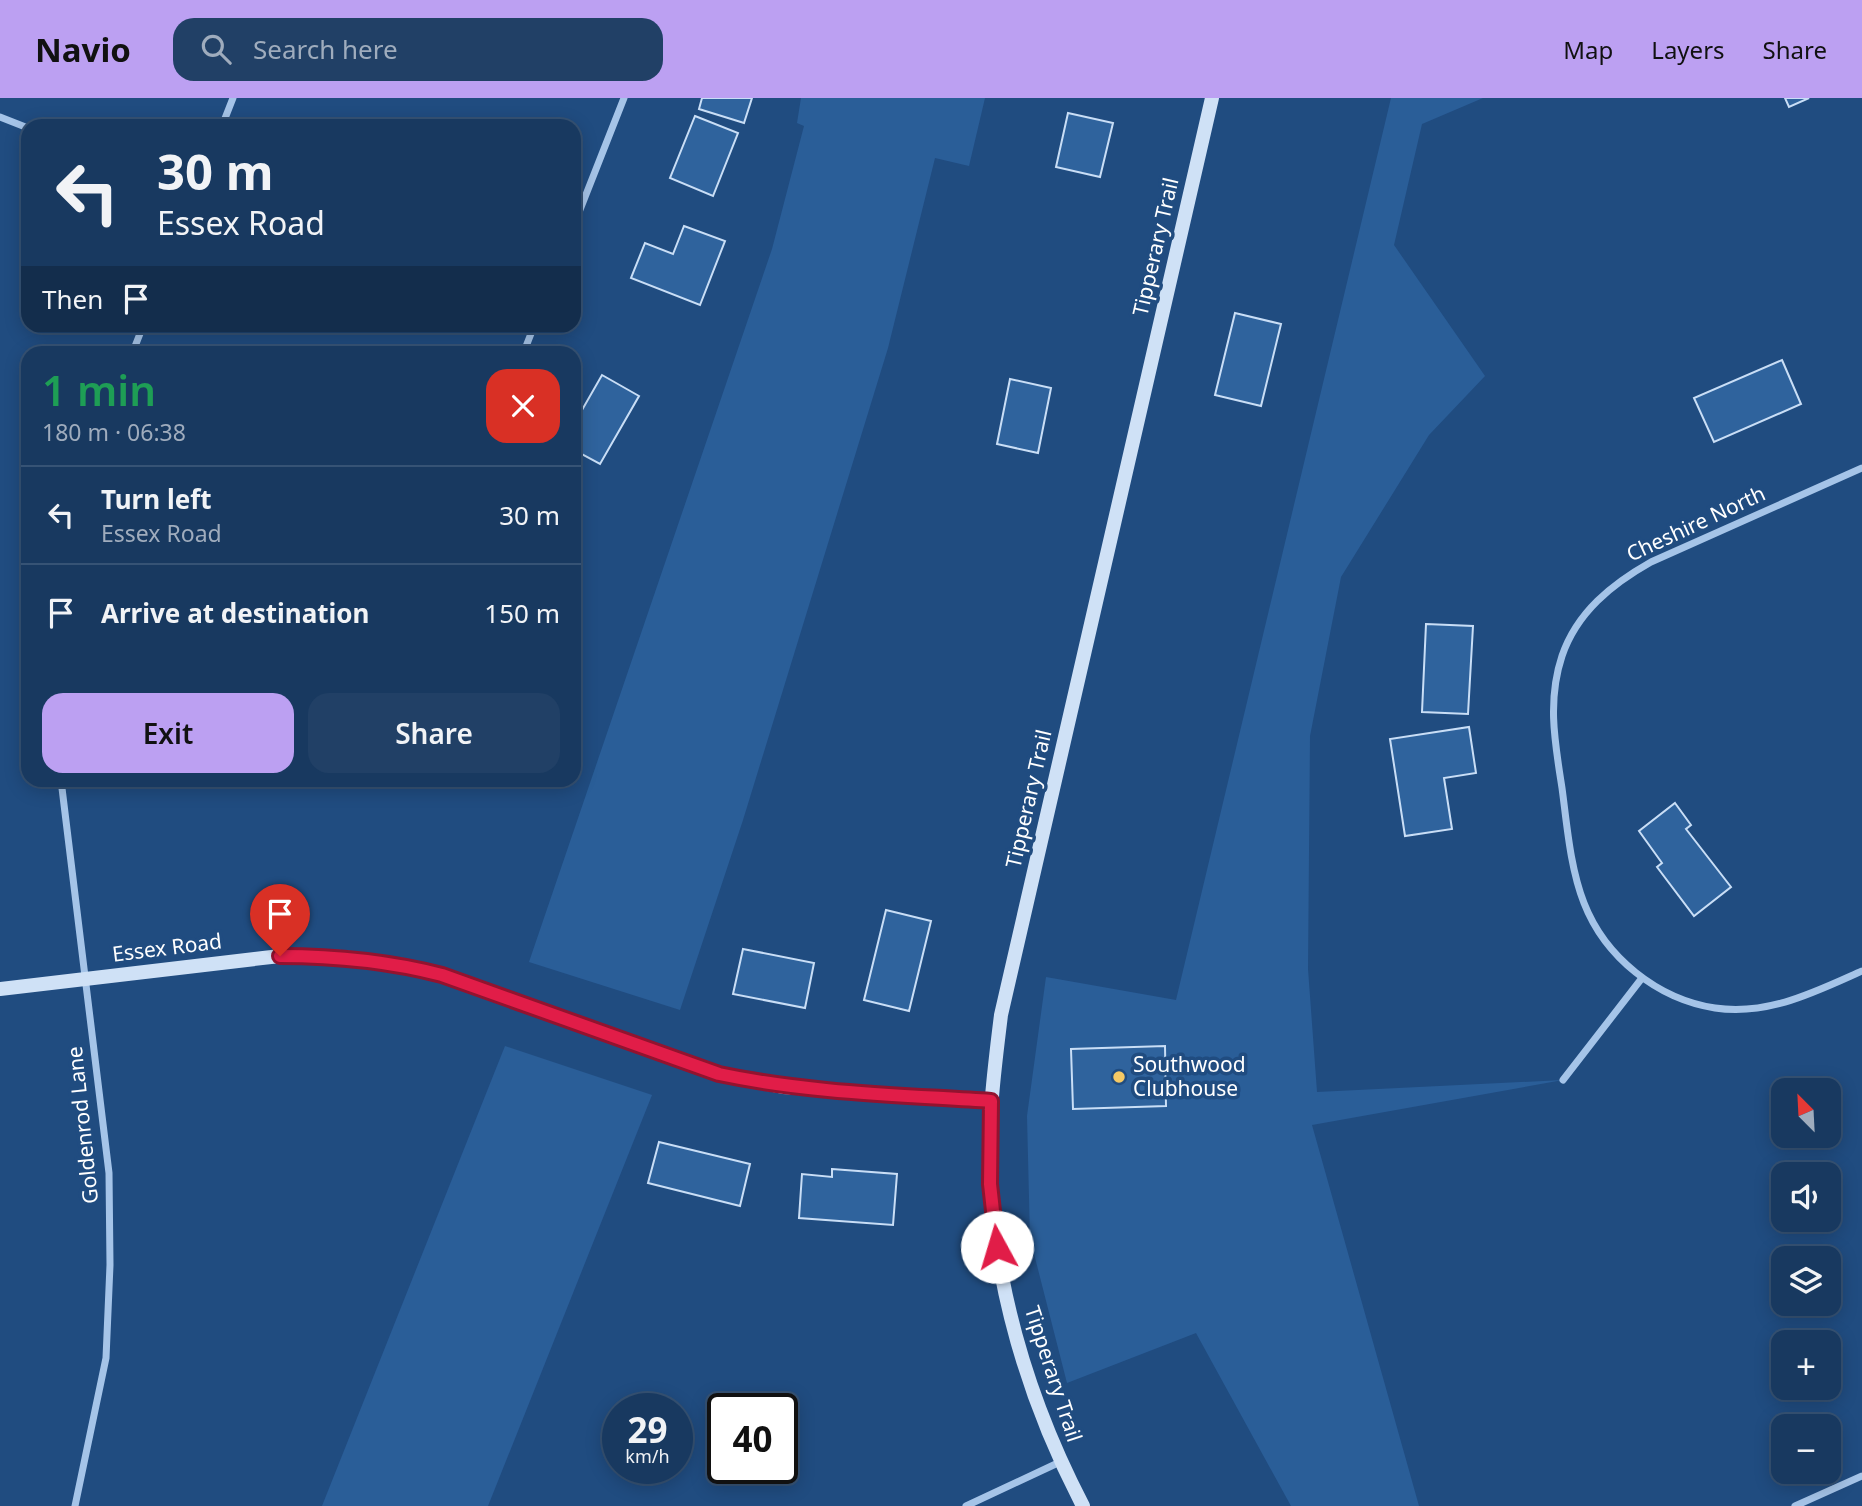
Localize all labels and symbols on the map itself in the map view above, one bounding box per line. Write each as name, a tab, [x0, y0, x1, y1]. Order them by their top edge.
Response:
street label: Tipperary Trail	[1126, 175, 1185, 319]
street label: Cheshire North	[1622, 479, 1769, 567]
street label: Tipperary Trail	[999, 727, 1058, 871]
pin	[250, 884, 310, 956]
street label: Essex Road	[110, 926, 223, 968]
street label: Goldenrod Lane	[60, 1045, 104, 1205]
place label: Southwood Clubhouse	[1133, 1050, 1246, 1102]
marker: Southwood Clubhouse	[1111, 1069, 1127, 1085]
north arrow	[1771, 1078, 1841, 1148]
position arrow	[960, 1210, 1034, 1284]
street label: Tipperary Trail	[1019, 1302, 1089, 1445]
speed limit sign: 40	[707, 1393, 798, 1484]

